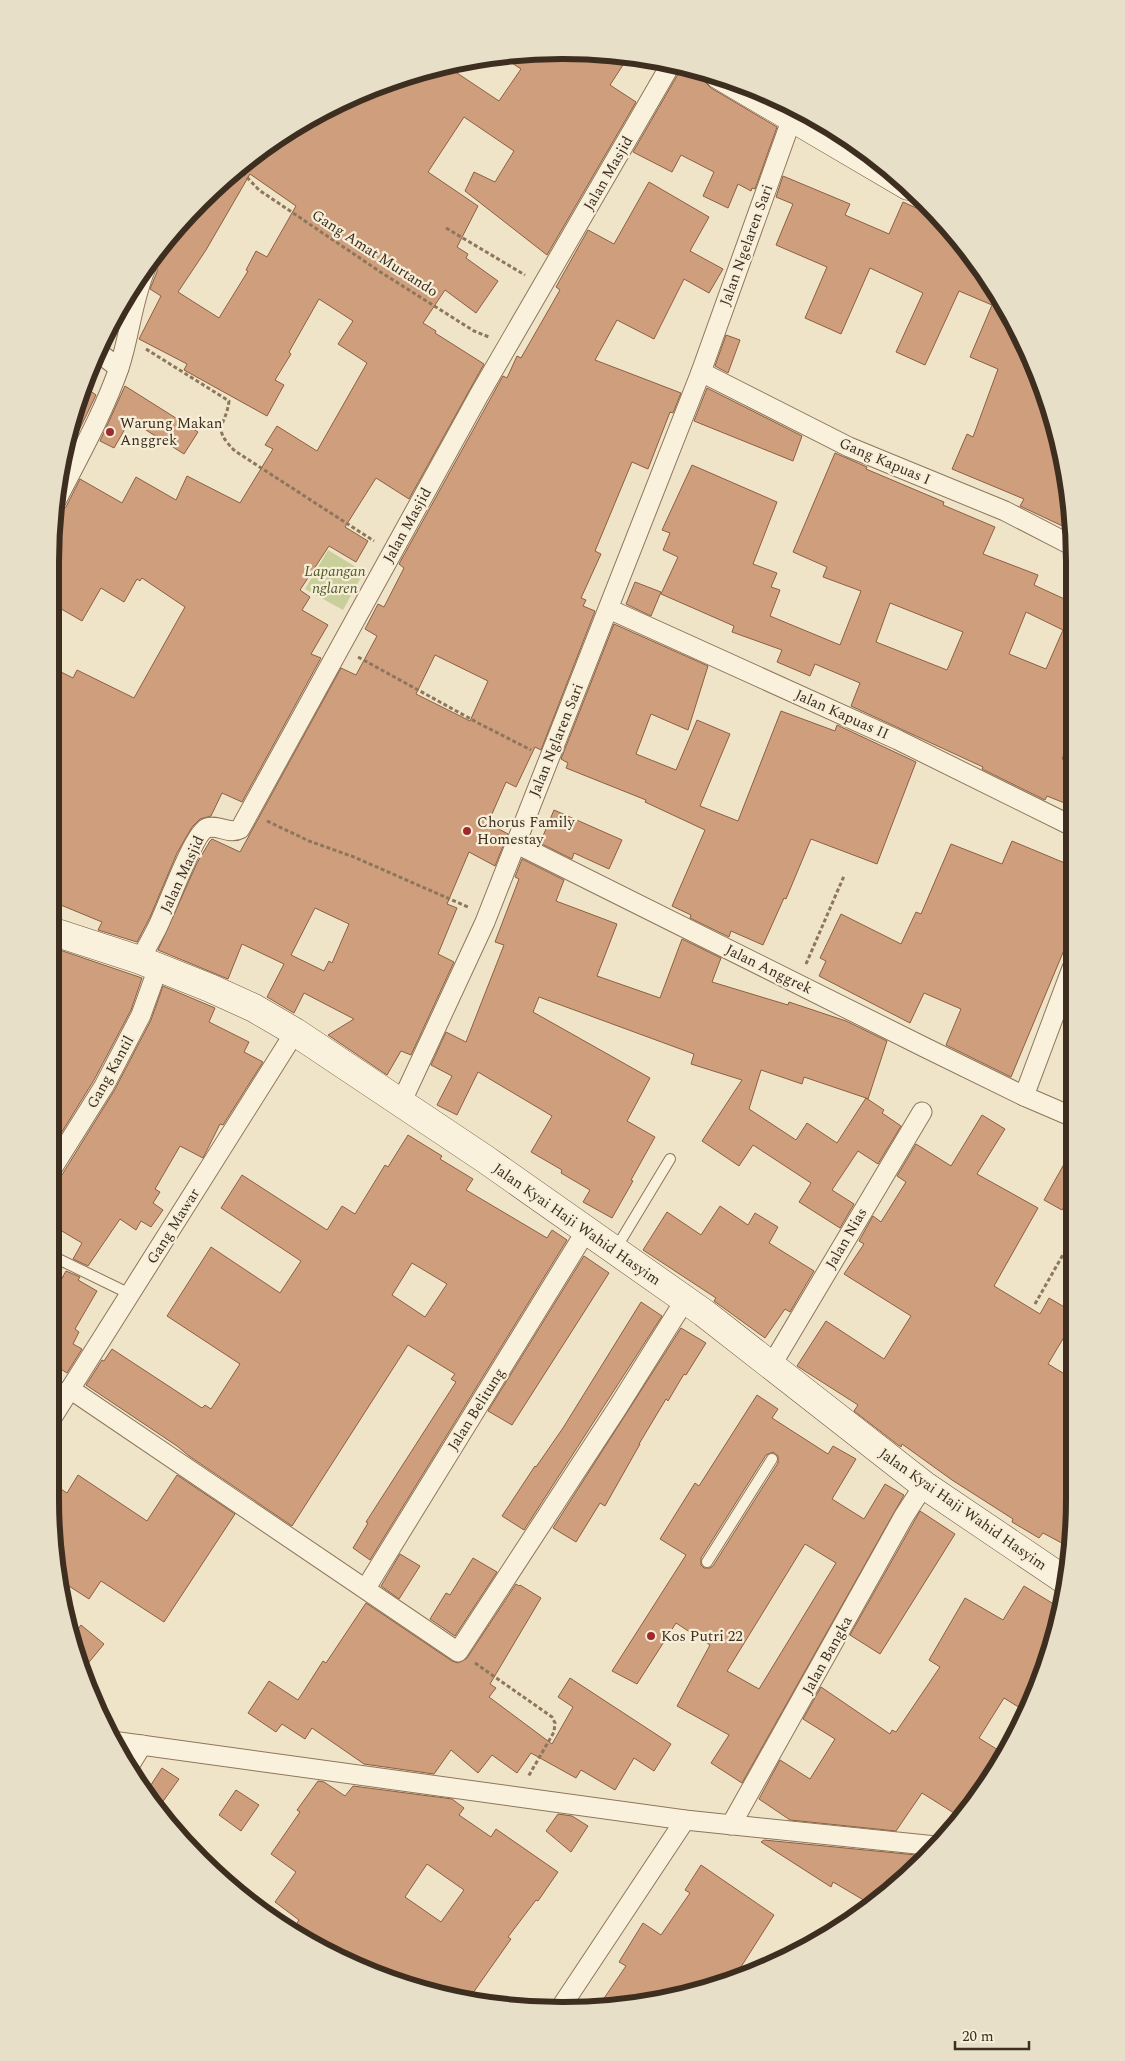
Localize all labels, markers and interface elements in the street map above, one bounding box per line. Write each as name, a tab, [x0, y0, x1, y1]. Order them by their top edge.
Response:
street label: Jalan Masjid	[578, 132, 639, 215]
street label: Jalan Ngelaren Sari	[714, 181, 779, 309]
street label: Gang Amat Murtando	[307, 204, 442, 303]
place label: Warung Makan Anggrek	[120, 412, 223, 452]
marker: Warung Makan Anggrek	[104, 426, 116, 438]
street label: Gang Kapuas I	[835, 432, 934, 491]
street label: Jalan Masjid	[377, 483, 438, 567]
park label: Lapangan nglaren	[304, 560, 366, 600]
street label: Jalan Nglaren Sari	[523, 680, 590, 800]
street label: Jalan Kapuas II	[791, 683, 893, 745]
place label: Chorus Family Homestay	[477, 811, 575, 851]
marker: Chorus Family Homestay	[461, 825, 473, 837]
street label: Jalan Masjid	[155, 832, 210, 917]
street label: Jalan Anggrek	[721, 938, 816, 1000]
street label: Gang Kantil	[81, 1031, 140, 1113]
street label: Jalan Kyai Haji Wahid Hasyim	[488, 1157, 666, 1291]
street label: Gang Mawar	[141, 1184, 206, 1269]
street label: Jalan Nias	[820, 1203, 873, 1273]
street label: Jalan Belitung	[442, 1363, 511, 1455]
street label: Jalan Kyai Haji Wahid Hasyim	[874, 1442, 1052, 1576]
street label: Jalan Bangka	[796, 1611, 859, 1699]
place label: Kos Putri 22	[661, 1625, 743, 1648]
marker: Kos Putri 22	[645, 1630, 657, 1642]
scale bar	[955, 2018, 1029, 2050]
text: 20 m	[962, 2025, 994, 2048]

